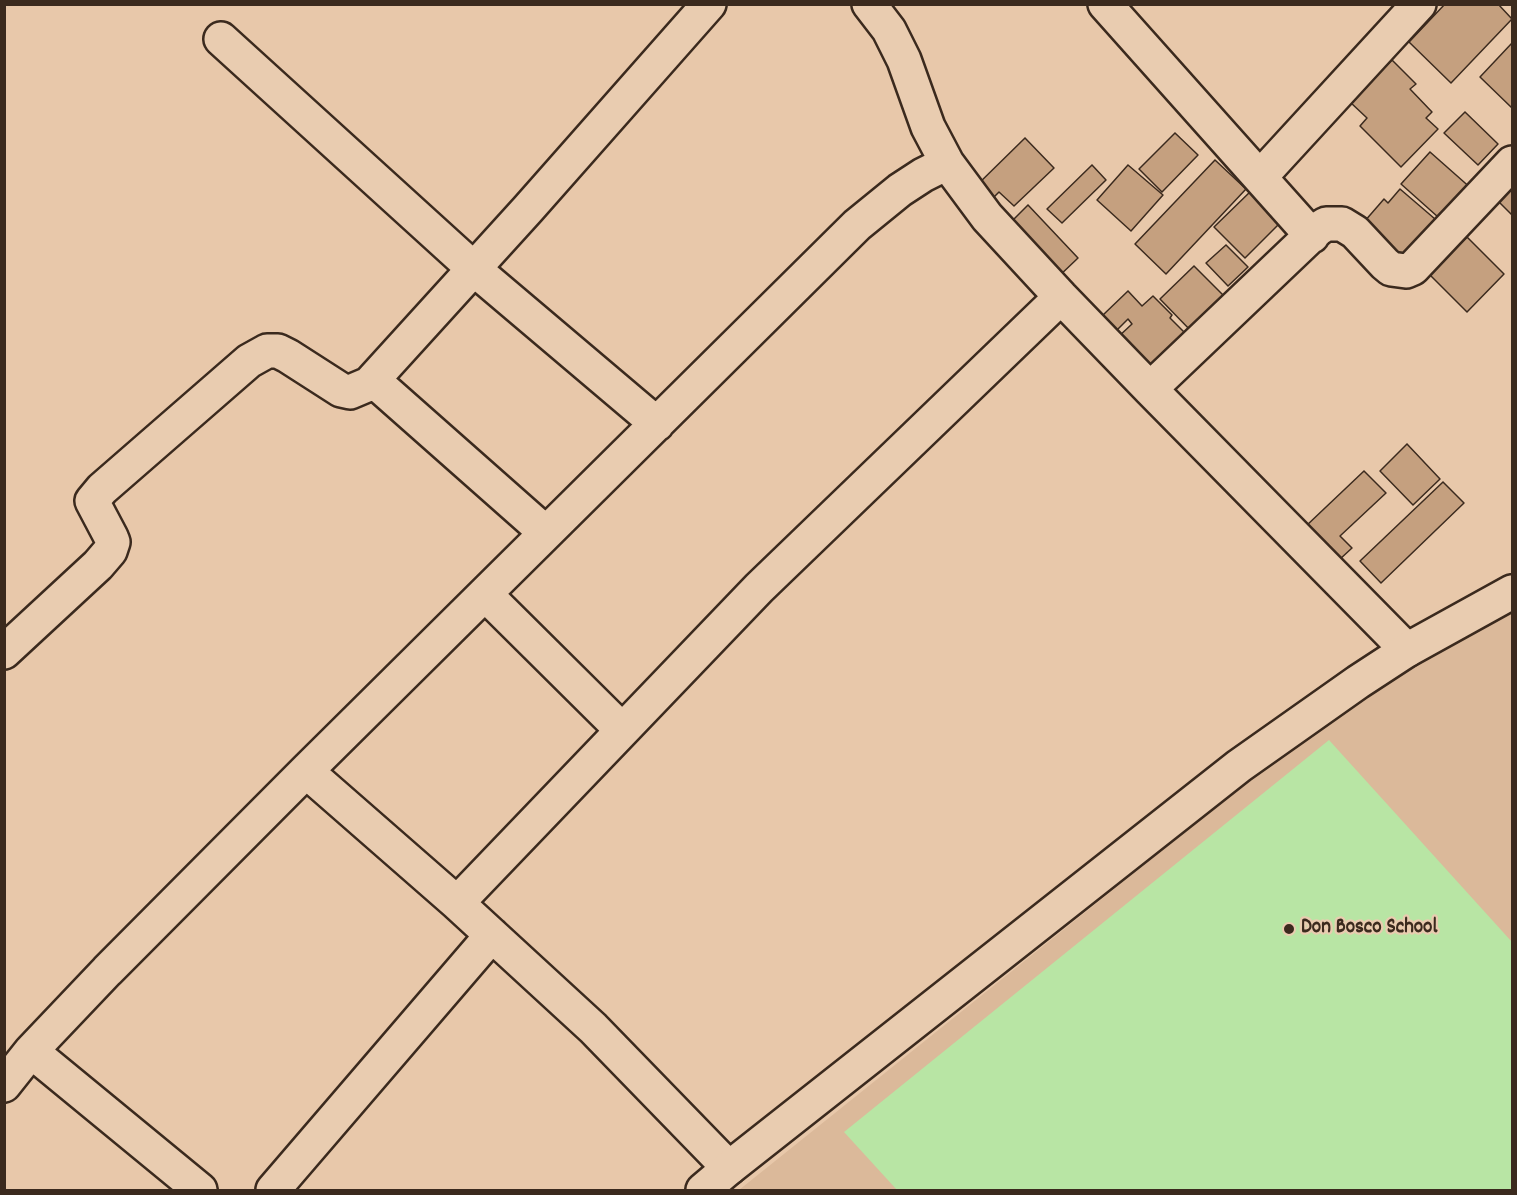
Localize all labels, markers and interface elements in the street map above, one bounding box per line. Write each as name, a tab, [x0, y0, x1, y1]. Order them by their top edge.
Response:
place label: Don Bosco School	[1301, 916, 1437, 942]
marker: Don Bosco School	[1282, 922, 1296, 936]

